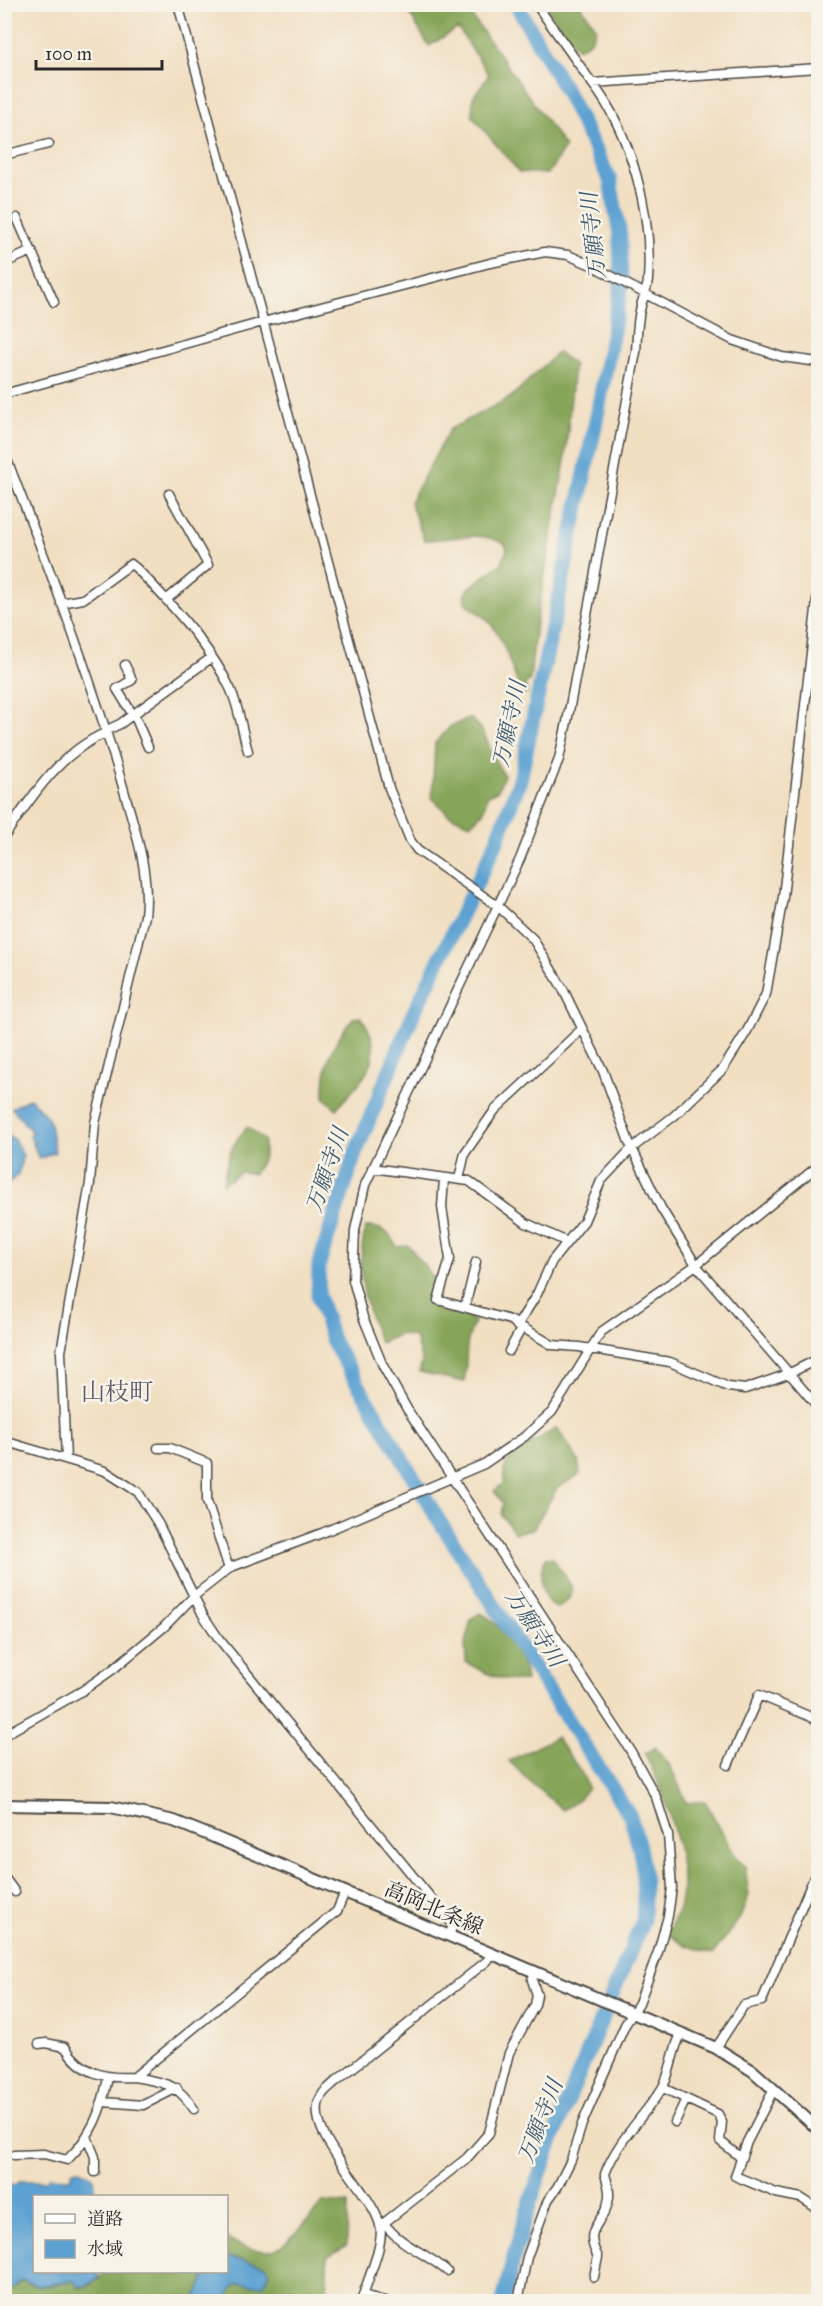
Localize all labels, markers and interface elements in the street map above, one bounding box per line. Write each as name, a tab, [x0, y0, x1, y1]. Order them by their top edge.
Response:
scale bar	[36, 33, 162, 71]
text: 100 m	[45, 43, 92, 65]
water label: 万願寺川	[575, 189, 611, 281]
water label: 万願寺川	[487, 676, 532, 770]
water label: 万願寺川	[300, 1122, 355, 1216]
district label: 山枝町	[81, 1377, 153, 1407]
water label: 万願寺川	[500, 1584, 571, 1674]
street label: 高岡北条線	[381, 1876, 487, 1940]
water label: 万願寺川	[512, 2073, 569, 2167]
legend	[33, 2195, 228, 2273]
text: 道路	[87, 2208, 123, 2230]
text: 水域	[87, 2238, 123, 2260]

